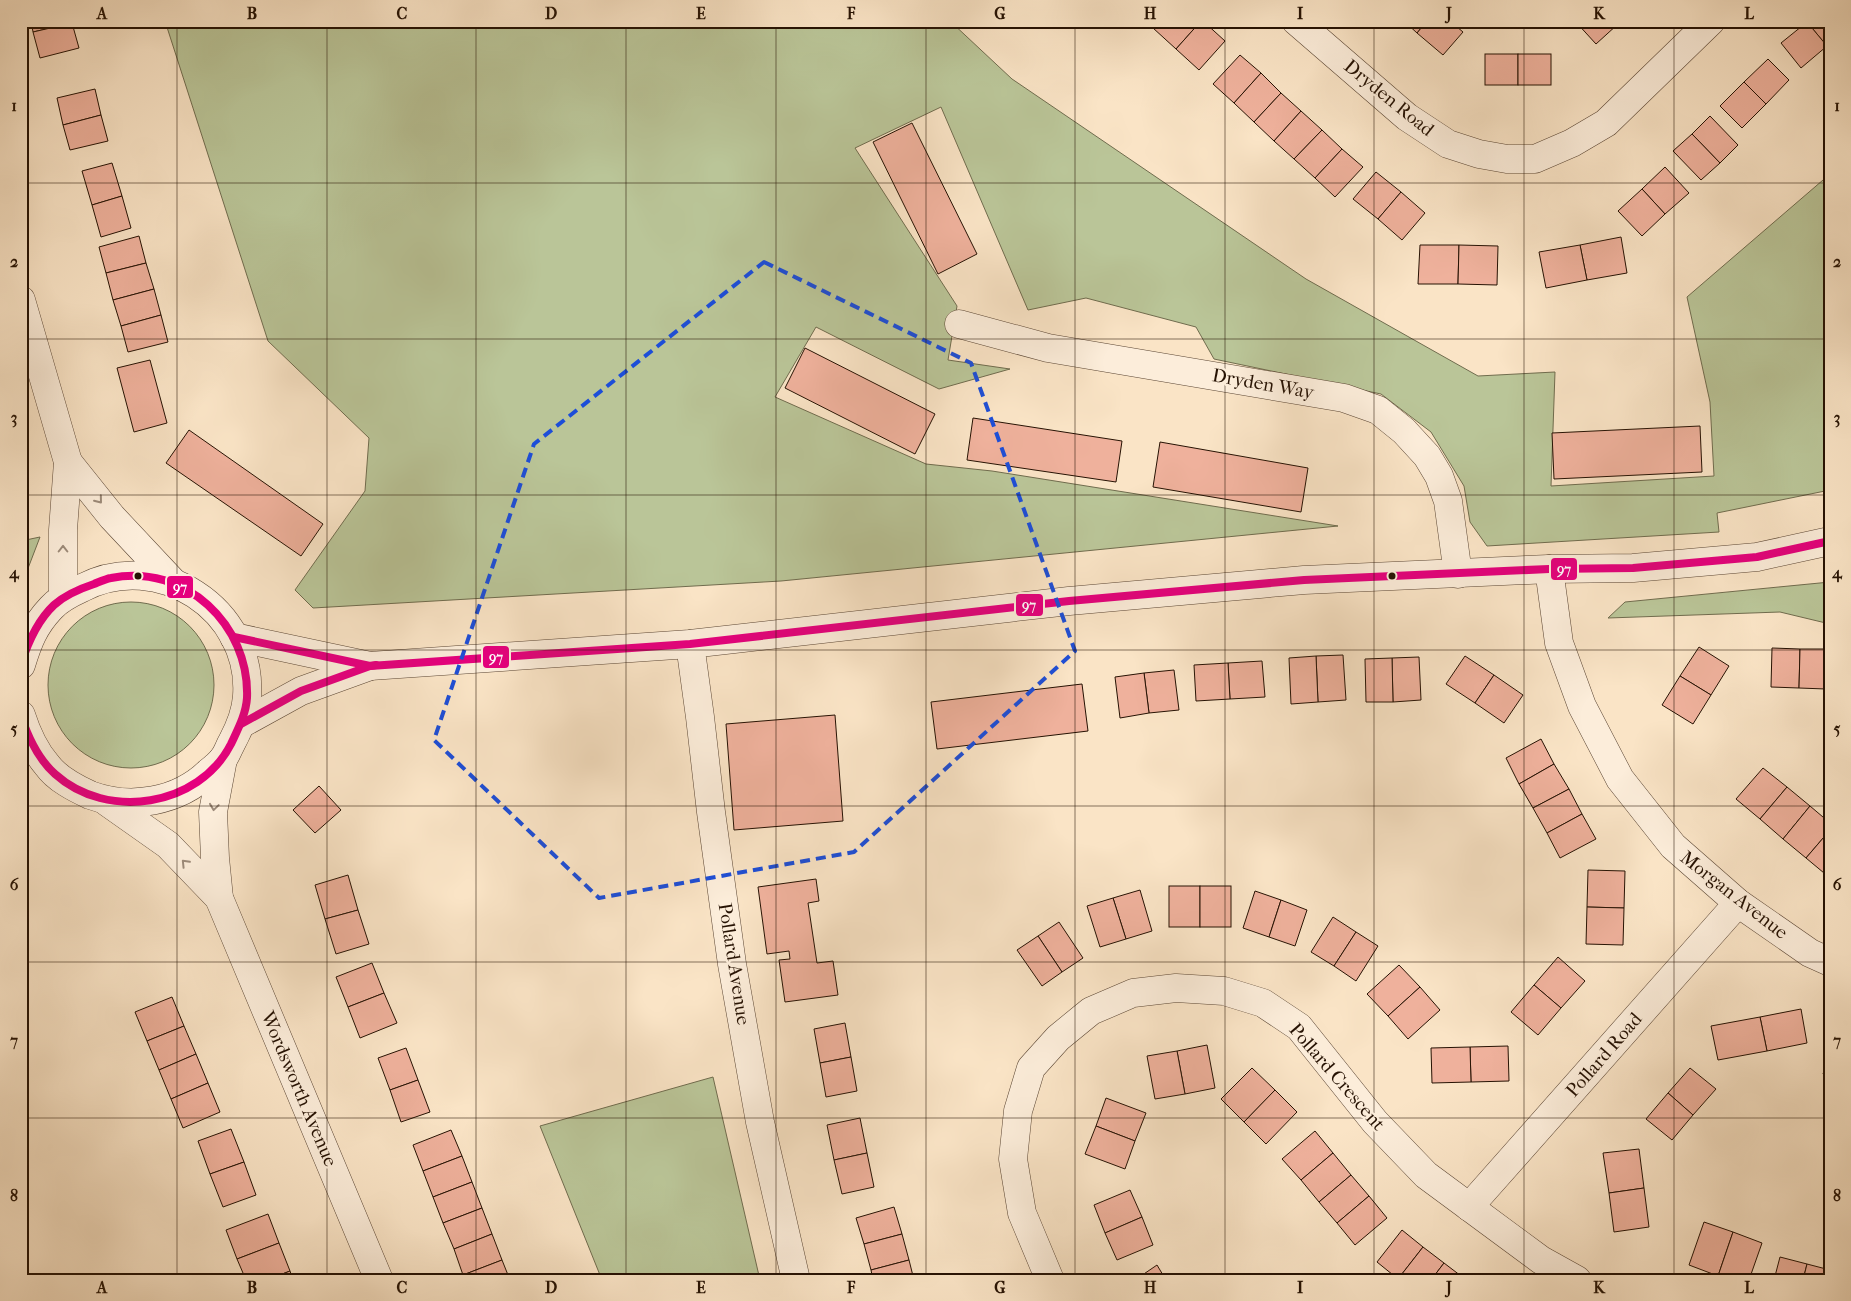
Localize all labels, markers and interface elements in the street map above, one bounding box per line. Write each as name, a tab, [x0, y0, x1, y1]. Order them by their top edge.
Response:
text: A	[96, 4, 108, 23]
text: B	[247, 4, 257, 23]
text: C	[397, 4, 408, 23]
text: D	[545, 4, 557, 23]
text: E	[696, 4, 706, 23]
text: F	[846, 4, 856, 23]
text: G	[994, 4, 1006, 23]
text: H	[1144, 4, 1157, 23]
text: I	[1297, 4, 1304, 23]
text: J	[1444, 4, 1452, 24]
text: K	[1593, 4, 1606, 23]
text: L	[1744, 4, 1754, 23]
street label: Dryden Road	[1340, 55, 1439, 141]
text: 1	[11, 96, 17, 115]
text: 1	[1834, 96, 1840, 115]
text: 2	[10, 252, 18, 271]
text: 2	[1833, 252, 1841, 271]
street label: Dryden Way	[1210, 364, 1316, 404]
text: 3	[11, 408, 17, 428]
text: 3	[1834, 408, 1840, 428]
one-way arrow	[93, 495, 102, 504]
one-way arrow	[58, 544, 68, 552]
line badge: 97	[1550, 557, 1578, 581]
text: 97	[1556, 561, 1571, 578]
text: 4	[8, 563, 20, 583]
text: 4	[1831, 563, 1843, 583]
unlabelled marker	[133, 571, 143, 581]
unlabelled marker	[1387, 571, 1397, 581]
line badge: 97	[166, 575, 194, 599]
text: 97	[172, 579, 187, 596]
line badge: 97	[1015, 593, 1044, 617]
text: 97	[1021, 597, 1036, 614]
line badge: 97	[482, 645, 510, 669]
text: 97	[488, 649, 503, 666]
text: 5	[11, 719, 18, 738]
text: 5	[1834, 719, 1841, 738]
one-way arrow	[210, 803, 220, 811]
street label: Morgan Avenue	[1676, 846, 1792, 944]
one-way arrow	[182, 860, 191, 869]
text: 6	[10, 875, 19, 894]
text: 6	[1833, 875, 1842, 894]
street label: Pollard Avenue	[713, 901, 755, 1027]
street label: Wordsworth Avenue	[256, 1007, 342, 1170]
street label: Pollard Road	[1561, 1008, 1647, 1102]
street label: Pollard Crescent	[1285, 1019, 1390, 1135]
text: 7	[9, 1031, 18, 1050]
text: 7	[1832, 1031, 1841, 1050]
text: 8	[10, 1186, 18, 1205]
text: 8	[1833, 1186, 1841, 1205]
text: A	[96, 1278, 108, 1297]
text: B	[247, 1278, 257, 1297]
text: C	[397, 1278, 408, 1297]
text: D	[545, 1278, 557, 1297]
text: E	[696, 1278, 706, 1297]
text: F	[846, 1278, 856, 1297]
text: G	[994, 1278, 1006, 1297]
text: H	[1144, 1278, 1157, 1297]
text: I	[1297, 1278, 1304, 1297]
text: J	[1444, 1278, 1452, 1298]
text: K	[1593, 1278, 1606, 1297]
text: L	[1744, 1278, 1754, 1297]

